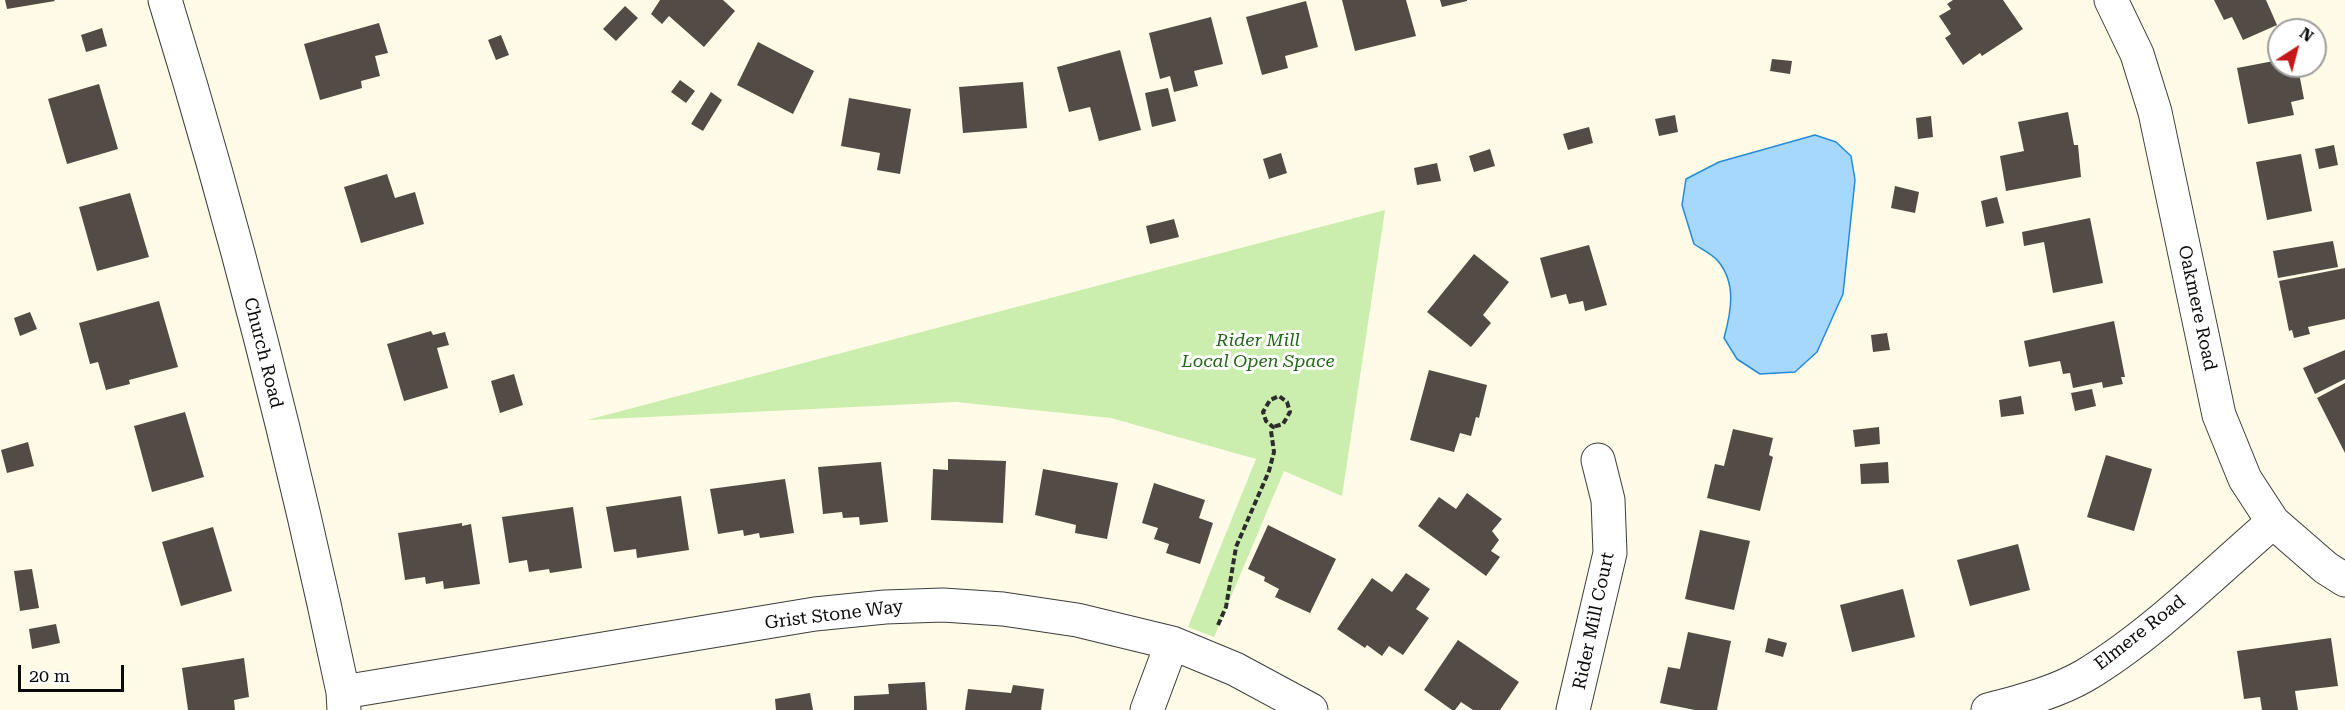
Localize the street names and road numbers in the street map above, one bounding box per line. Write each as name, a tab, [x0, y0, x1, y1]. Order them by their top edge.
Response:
street label: Oakmere Road	[2173, 243, 2221, 373]
street label: Church Road	[239, 295, 287, 411]
street label: Rider Mill Court	[1569, 550, 1619, 692]
street label: Elmere Road	[2090, 591, 2190, 675]
street label: Grist Stone Way	[764, 596, 904, 634]

